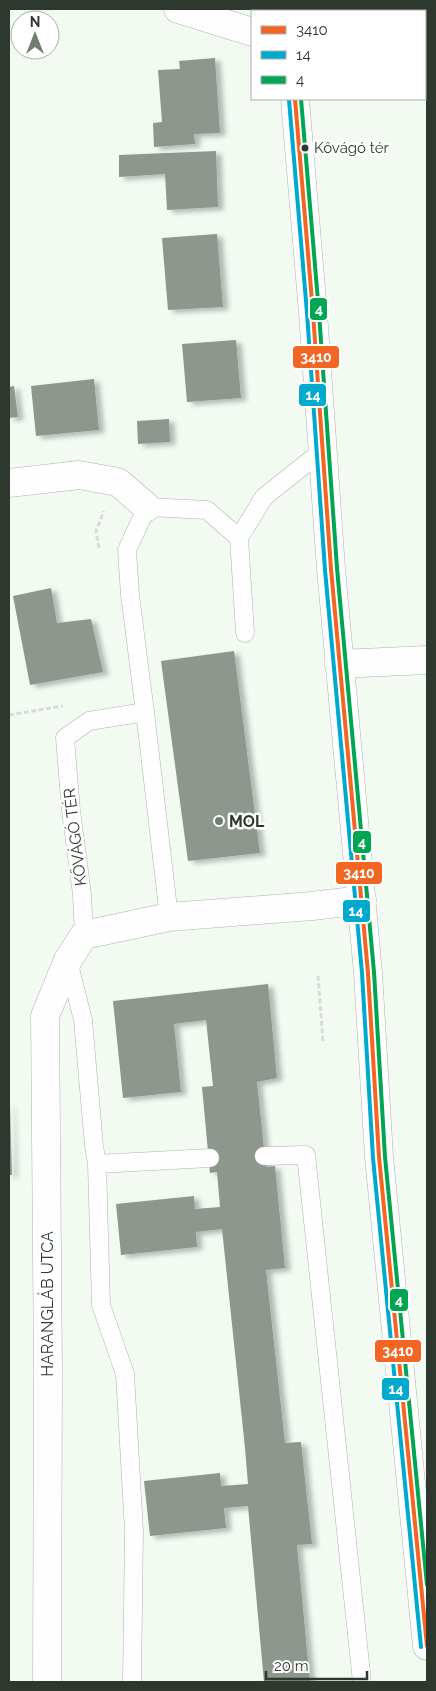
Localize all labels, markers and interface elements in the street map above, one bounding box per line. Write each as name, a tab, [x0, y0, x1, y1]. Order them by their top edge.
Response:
north arrow	[10, 10, 60, 60]
legend	[251, 10, 426, 100]
text: N	[30, 14, 40, 30]
text: 3410	[296, 21, 328, 39]
text: 14	[296, 46, 311, 64]
text: 4	[296, 71, 304, 89]
place label: Kővágó tér	[314, 139, 390, 157]
marker: Kővágó tér	[300, 143, 310, 153]
line badge: 4	[309, 297, 328, 321]
text: 4	[315, 301, 323, 317]
line badge: 3410	[292, 345, 340, 369]
text: 3410	[300, 349, 332, 365]
line badge: 14	[298, 383, 327, 407]
text: 14	[306, 387, 320, 403]
street label: KŐVÁGÓ TÉR	[59, 787, 90, 887]
place label: MOL	[229, 812, 265, 831]
marker: MOL	[213, 815, 225, 827]
line badge: 4	[352, 830, 372, 854]
text: 4	[358, 834, 366, 850]
line badge: 3410	[335, 861, 383, 885]
text: 3410	[343, 865, 375, 881]
line badge: 14	[342, 899, 371, 923]
text: 14	[349, 903, 363, 919]
street label: HARANGLÁB UTCA	[37, 1231, 57, 1377]
line badge: 4	[389, 1288, 409, 1312]
text: 4	[395, 1292, 403, 1308]
line badge: 3410	[374, 1339, 422, 1363]
text: 3410	[382, 1343, 414, 1359]
line badge: 14	[381, 1377, 410, 1401]
text: 14	[389, 1381, 403, 1397]
scale bar	[266, 1648, 367, 1680]
text: 20 m	[274, 1657, 309, 1675]

